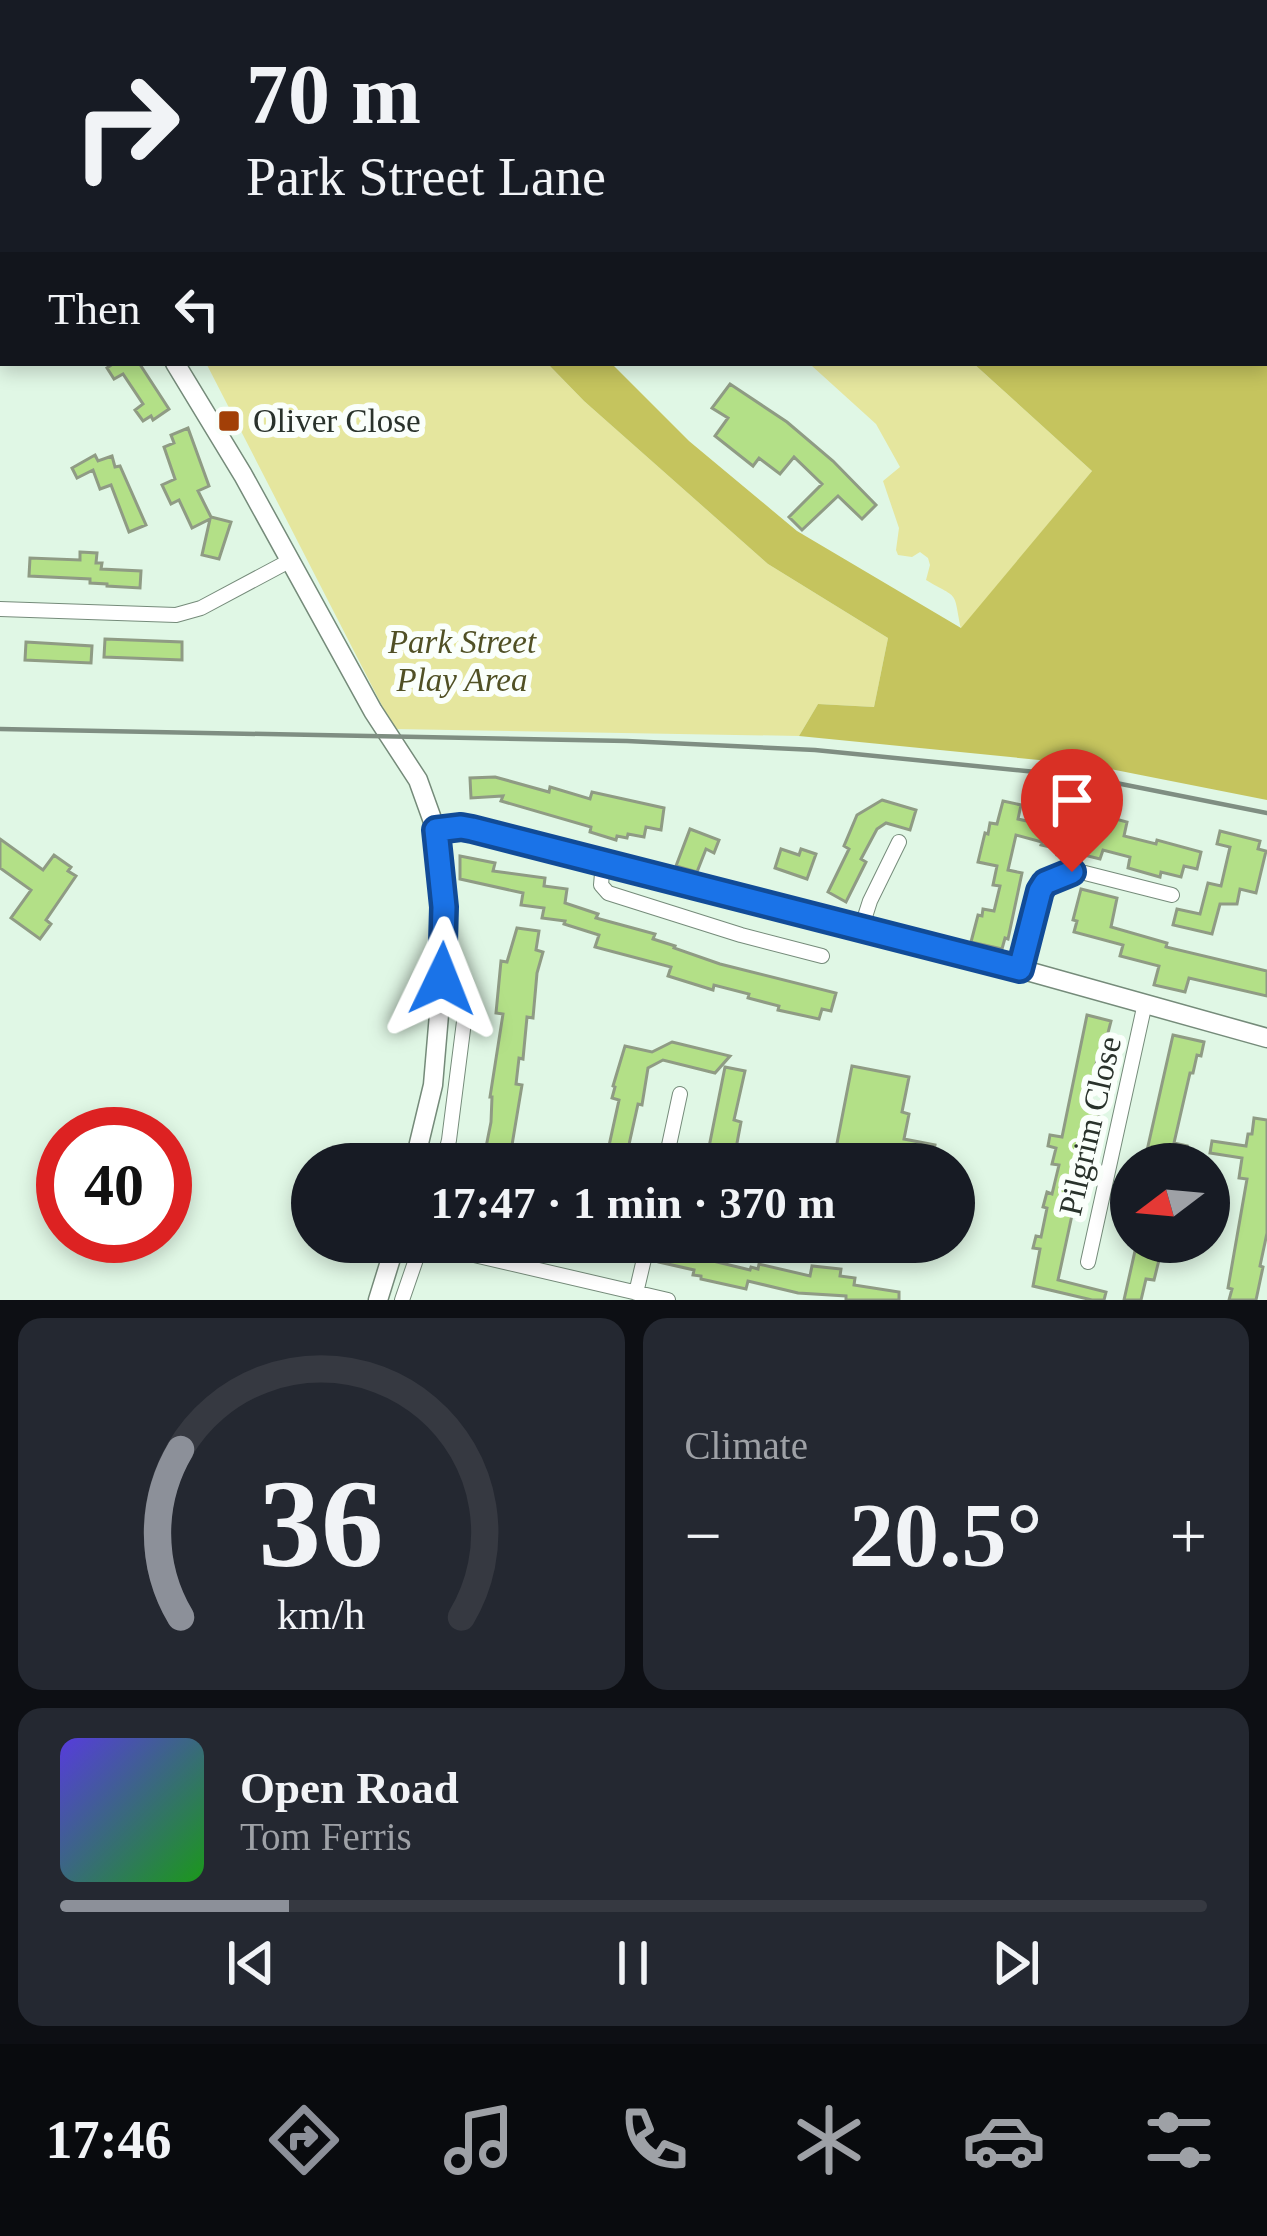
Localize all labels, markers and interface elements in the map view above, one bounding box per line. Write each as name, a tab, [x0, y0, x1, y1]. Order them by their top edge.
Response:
icon: right	[48, 48, 204, 204]
text: 70 m	[246, 48, 421, 141]
text: Park Street Lane	[246, 147, 606, 207]
icon: left	[164, 276, 230, 342]
text: Then	[48, 284, 140, 334]
place label: Oliver Close	[253, 403, 421, 439]
marker: Oliver Close	[216, 408, 242, 434]
park label: Park Street Play Area	[387, 624, 537, 698]
pin	[1021, 749, 1123, 872]
icon: arrive	[1039, 767, 1105, 833]
position arrow	[379, 916, 505, 1042]
street label: Pilgrim Close	[1052, 1033, 1128, 1219]
speed limit sign: 40	[36, 1107, 192, 1263]
north arrow	[1110, 1143, 1230, 1263]
map controls	[1110, 1143, 1230, 1263]
text: 17:47 · 1 min · 370 m	[431, 1178, 836, 1228]
text: Climate	[685, 1424, 808, 1467]
text: 36	[259, 1455, 384, 1593]
text: 20.5°	[849, 1486, 1043, 1585]
text: −	[685, 1499, 722, 1572]
text: +	[1170, 1499, 1207, 1572]
text: km/h	[277, 1591, 365, 1638]
text: Open Road	[240, 1763, 459, 1813]
text: Tom Ferris	[240, 1815, 412, 1858]
icon: previous	[218, 1930, 284, 1996]
icon: pause	[600, 1930, 666, 1996]
icon: next	[983, 1930, 1049, 1996]
icon: directions	[262, 2098, 346, 2182]
icon: music	[437, 2098, 521, 2182]
icon: phone	[612, 2098, 696, 2182]
icon: climate	[787, 2098, 871, 2182]
icon: car	[962, 2098, 1046, 2182]
icon: filters	[1137, 2098, 1221, 2182]
text: 17:46	[46, 2110, 171, 2170]

